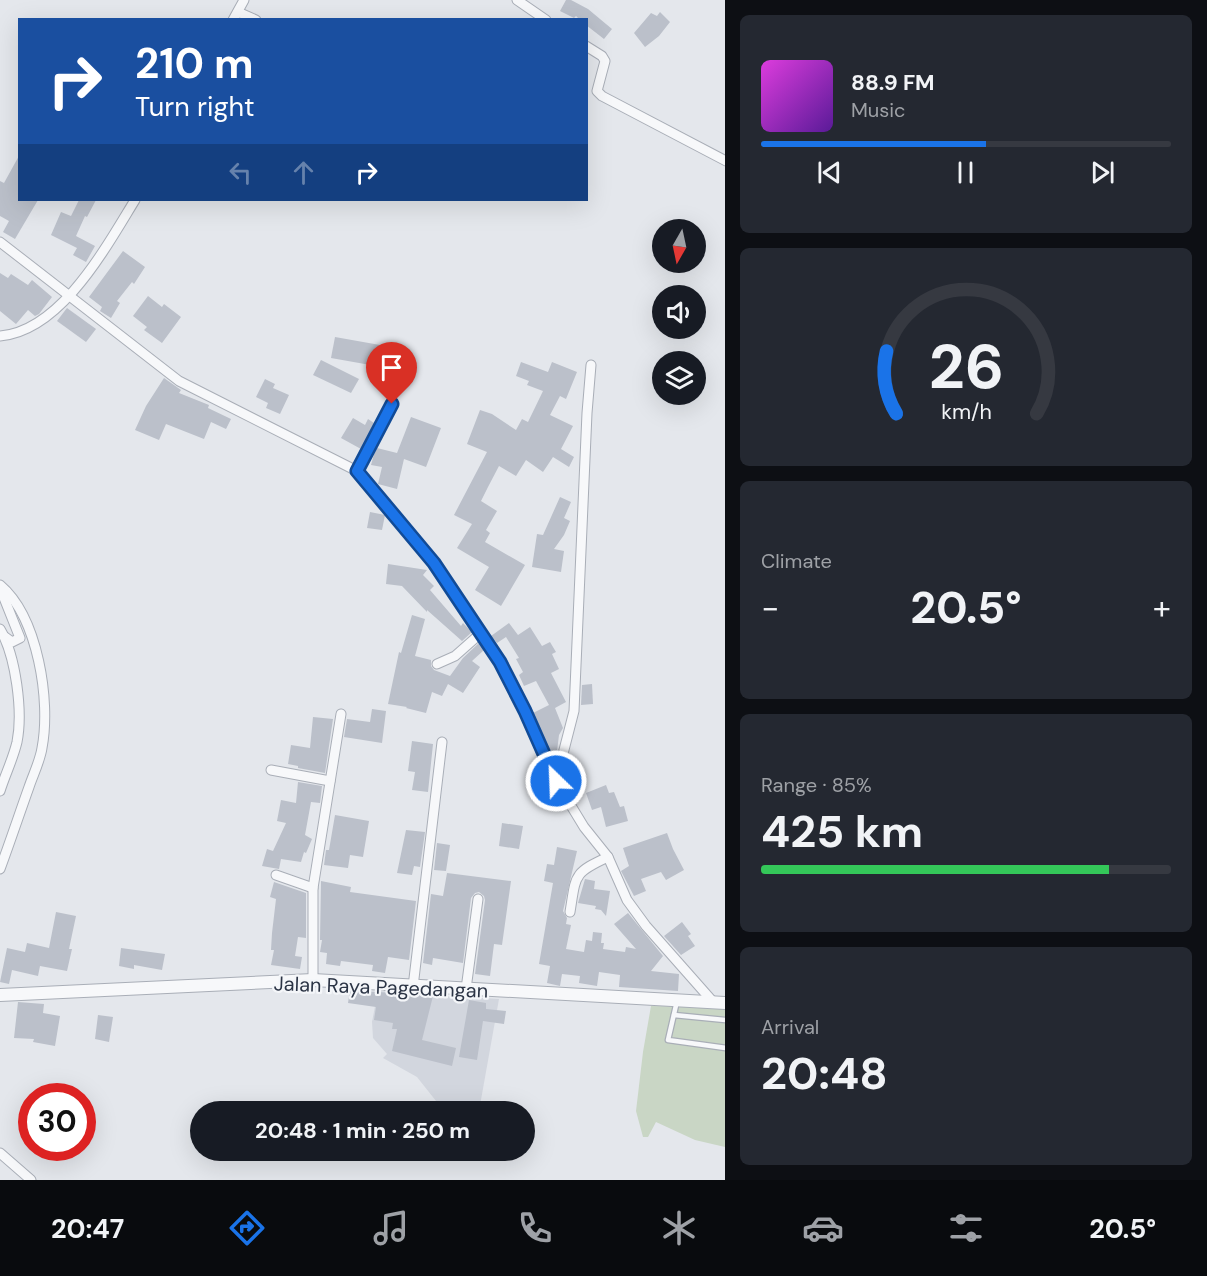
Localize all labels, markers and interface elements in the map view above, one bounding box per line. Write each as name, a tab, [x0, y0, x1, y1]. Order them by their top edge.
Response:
text: 210 m	[135, 36, 253, 91]
icon: right	[36, 42, 114, 120]
text: 88.9 FM	[851, 68, 935, 97]
text: Turn right	[135, 89, 255, 124]
text: Music	[851, 97, 906, 123]
icon: left	[224, 156, 257, 189]
icon: ahead	[287, 156, 320, 189]
icon: right	[350, 156, 383, 189]
icon: previous	[813, 156, 846, 189]
icon: pause	[949, 156, 982, 189]
icon: next	[1086, 156, 1119, 189]
north arrow	[652, 219, 706, 273]
map controls	[652, 219, 706, 405]
button: sound	[652, 285, 706, 339]
text: 26	[928, 326, 1004, 407]
pin	[366, 342, 417, 404]
icon: arrive	[375, 351, 408, 384]
button: layers	[652, 351, 706, 405]
text: km/h	[941, 398, 991, 426]
text: Climate	[761, 548, 832, 574]
text: 20.5°	[910, 578, 1022, 637]
text: −	[761, 586, 779, 629]
text: +	[1153, 586, 1171, 629]
position arrow	[524, 749, 588, 813]
text: Range · 85%	[761, 772, 872, 798]
text: 425 km	[761, 802, 923, 861]
street label: Jalan Raya Pagedangan	[273, 970, 489, 1004]
text: Arrival	[761, 1014, 819, 1040]
text: 20:48	[761, 1044, 888, 1103]
speed limit sign: 30	[18, 1083, 96, 1161]
text: 20:48 · 1 min · 250 m	[255, 1116, 470, 1145]
icon: directions	[226, 1207, 268, 1249]
icon: music	[370, 1207, 412, 1249]
icon: phone	[514, 1207, 556, 1249]
icon: climate	[658, 1207, 700, 1249]
icon: car	[802, 1207, 844, 1249]
icon: filters	[945, 1207, 987, 1249]
text: 20:47	[51, 1211, 124, 1246]
text: 20.5°	[1089, 1211, 1156, 1246]

